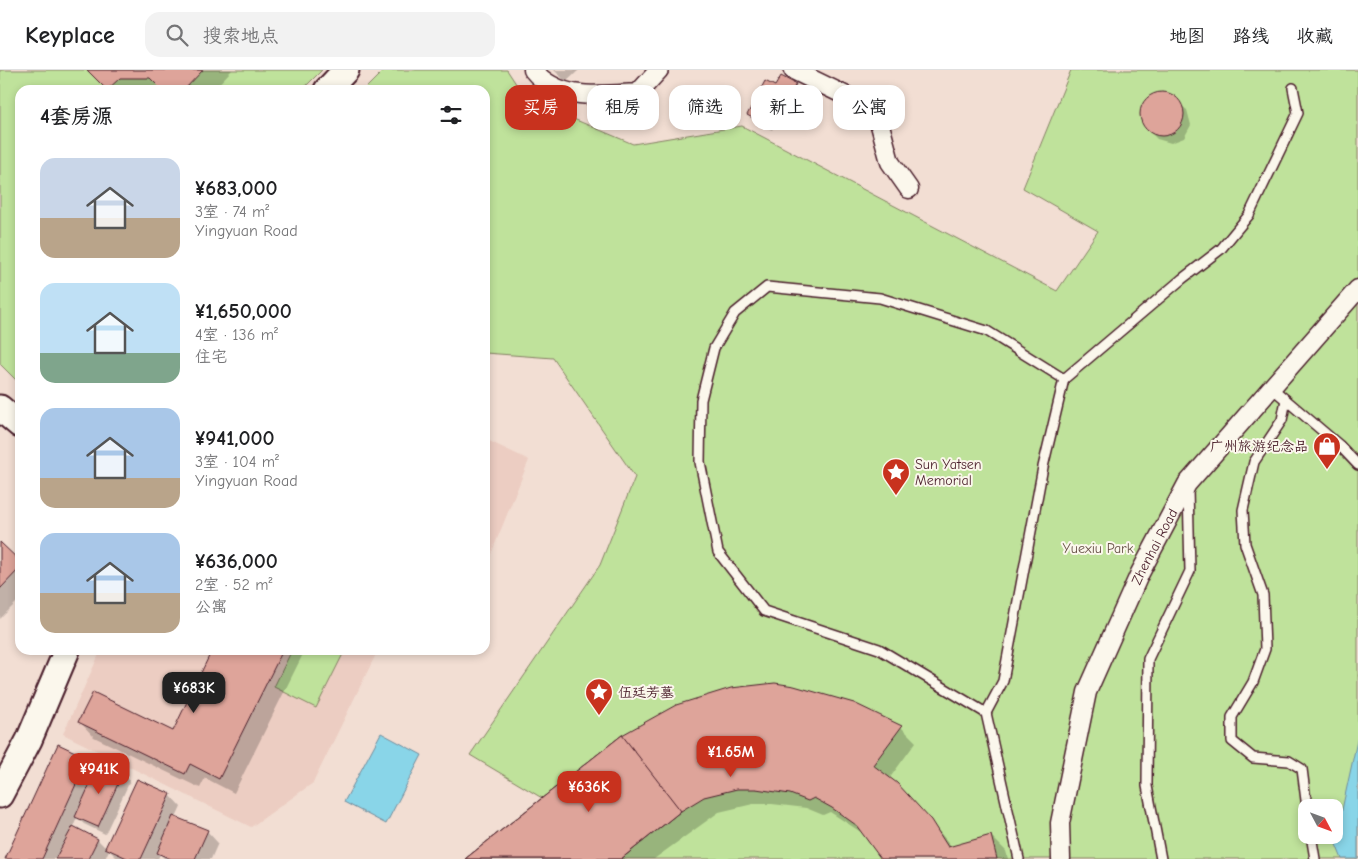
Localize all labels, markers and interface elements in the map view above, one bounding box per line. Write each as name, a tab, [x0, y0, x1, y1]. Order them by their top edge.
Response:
search box	[145, 12, 495, 57]
text: Keyplace	[25, 21, 115, 49]
icon: search	[163, 21, 191, 49]
text: 搜索地点	[203, 25, 279, 47]
text: 地图	[1169, 26, 1205, 47]
text: 路线	[1233, 26, 1269, 47]
text: 收藏	[1297, 26, 1333, 47]
chip: 买房	[505, 85, 577, 130]
chip: 租房	[587, 85, 659, 130]
chip: 筛选	[669, 85, 741, 130]
chip: 新上	[751, 85, 823, 130]
chip: 公寓	[833, 85, 905, 130]
icon: filters	[437, 101, 465, 129]
text: 4套房源	[40, 104, 113, 128]
text: ¥683,000	[195, 176, 277, 200]
icon: home	[80, 178, 140, 238]
text: 3室 · 74 m²	[195, 203, 269, 221]
text: Yingyuan Road	[195, 222, 298, 240]
text: ¥1,650,000	[195, 299, 292, 323]
icon: home	[80, 303, 140, 363]
text: 4室 · 136 m²	[195, 326, 278, 344]
text: 住宅	[195, 348, 227, 366]
text: ¥941,000	[195, 426, 274, 450]
icon: home	[80, 428, 140, 488]
shop icon: 广州旅游纪念品	[1312, 431, 1342, 470]
place label: 广州旅游纪念品	[1210, 438, 1308, 455]
text: 3室 · 104 m²	[195, 453, 279, 471]
place label: Sun Yatsen Memorial	[915, 456, 982, 489]
place icon: Sun Yatsen Memorial	[881, 457, 911, 496]
text: Yingyuan Road	[195, 472, 298, 490]
street label: Zhenhai Road	[1128, 506, 1181, 587]
park label: Yuexiu Park	[1063, 540, 1134, 557]
text: ¥636,000	[195, 549, 278, 573]
icon: home	[80, 553, 140, 613]
text: 2室 · 52 m²	[195, 576, 272, 594]
text: 公寓	[195, 598, 227, 616]
pin: ¥683K	[159, 672, 229, 714]
place icon: 伍廷芳墓	[584, 677, 614, 716]
text: ¥683K	[173, 679, 215, 697]
place label: 伍廷芳墓	[618, 684, 674, 701]
pin: ¥1.65M	[690, 736, 772, 778]
text: ¥1.65M	[708, 743, 754, 761]
pin: ¥941K	[64, 752, 134, 795]
text: ¥941K	[79, 760, 119, 778]
pin: ¥636K	[554, 770, 624, 813]
text: ¥636K	[568, 778, 610, 796]
north arrow	[1298, 799, 1342, 844]
map controls	[1298, 799, 1343, 844]

